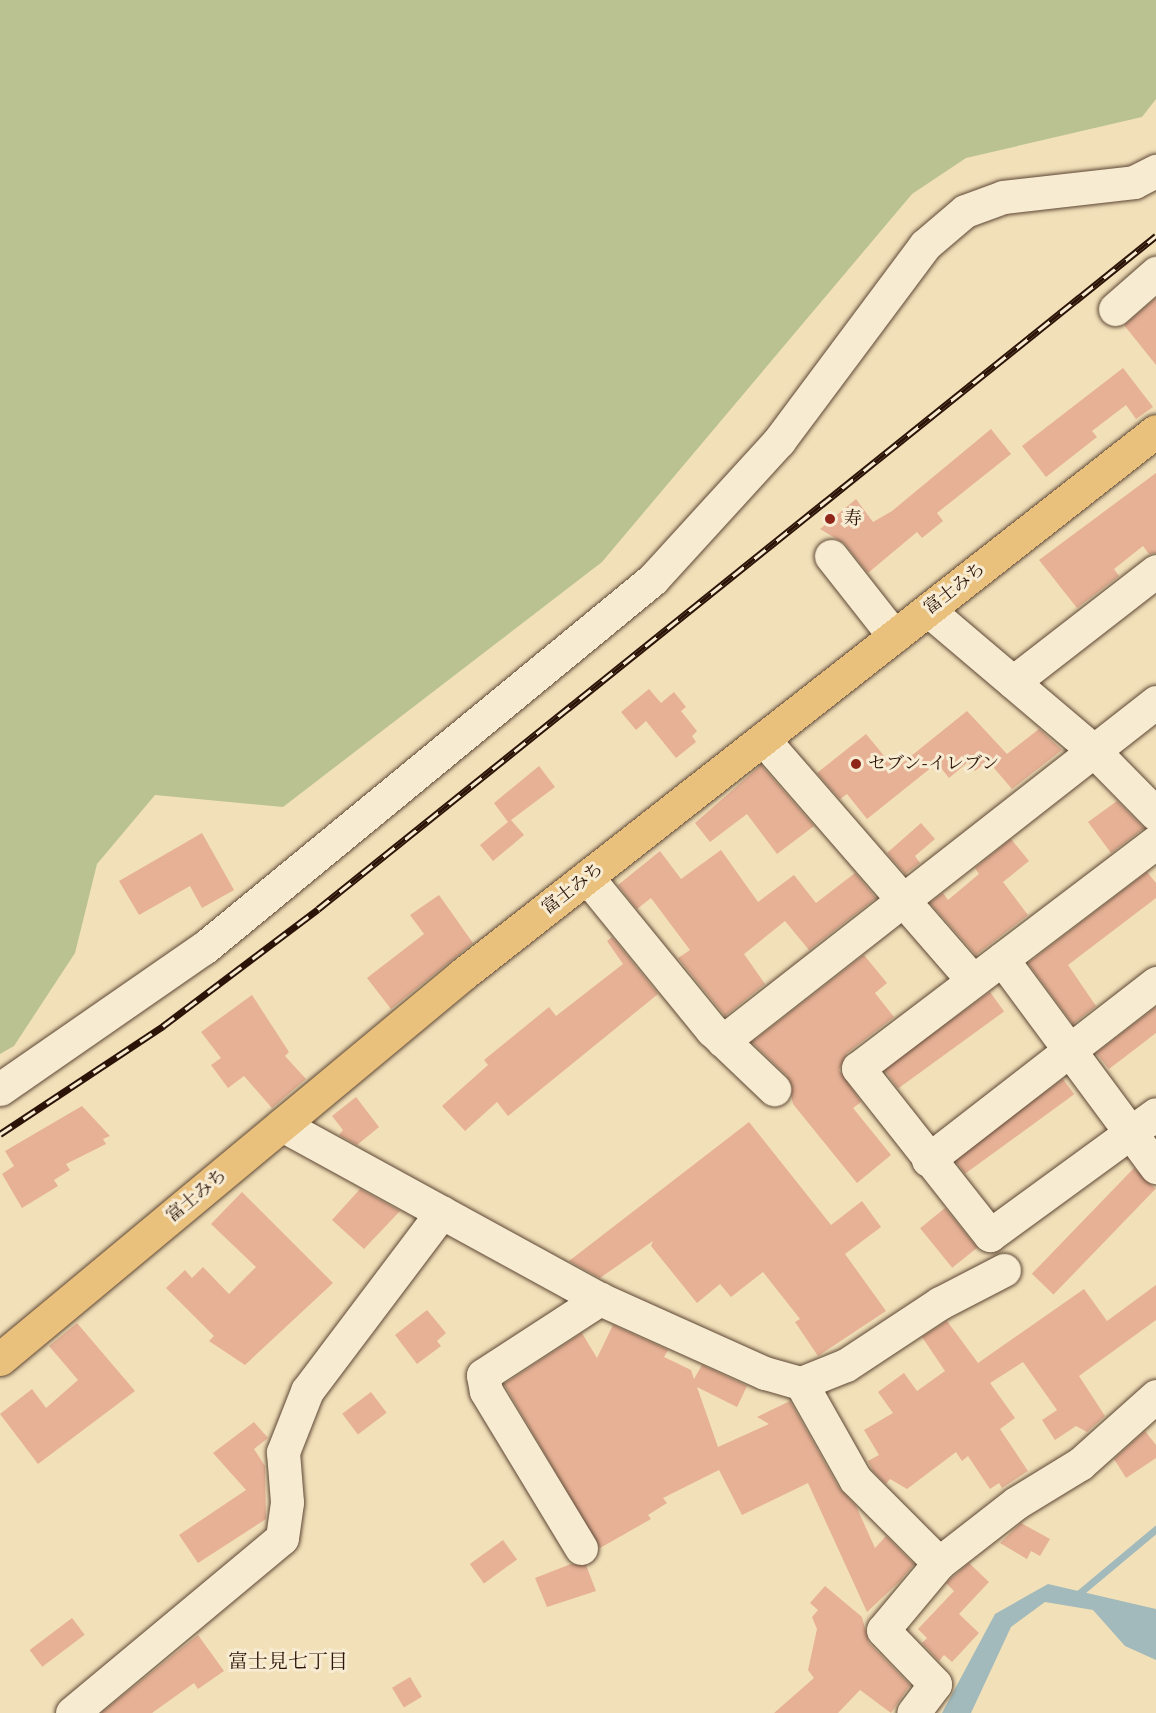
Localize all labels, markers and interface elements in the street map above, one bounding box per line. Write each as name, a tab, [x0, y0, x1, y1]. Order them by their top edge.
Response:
place label: 寿	[844, 508, 862, 530]
marker: 寿	[821, 510, 839, 528]
street label: 富士みち	[920, 558, 990, 620]
place label: セブン-イレブン	[868, 753, 1001, 775]
marker: セブン-イレブン	[849, 757, 863, 771]
street label: 富士みち	[538, 858, 608, 920]
street label: 富士みち	[162, 1165, 232, 1227]
district label: 富士見七丁目	[228, 1651, 348, 1675]

